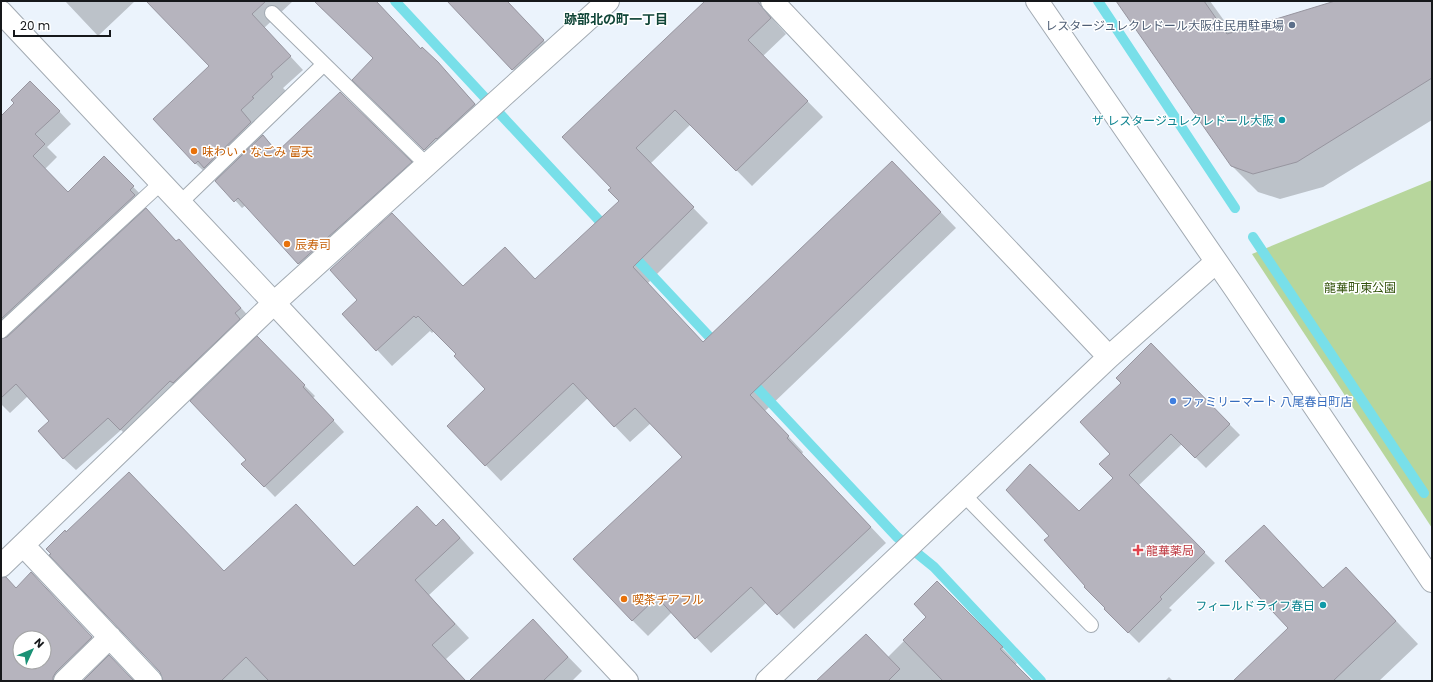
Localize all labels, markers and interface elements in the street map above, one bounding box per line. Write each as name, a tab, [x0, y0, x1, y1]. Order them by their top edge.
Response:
district label: 跡部北の町一丁目	[564, 10, 668, 29]
scale bar	[14, 12, 110, 38]
text: 20 m	[20, 17, 50, 34]
place label: レスタージュレクレドール大阪住民用駐車場	[1045, 17, 1284, 34]
marker: レスタージュレクレドール大阪住民用駐車場	[1287, 20, 1297, 30]
place label: ザ レスタージュレクレドール大阪	[1092, 112, 1274, 129]
marker: ザ レスタージュレクレドール大阪	[1277, 115, 1287, 125]
place label: 味わい・なごみ 富天	[202, 143, 313, 160]
marker: 味わい・なごみ 富天	[189, 146, 199, 156]
place label: 辰寿司	[295, 236, 331, 253]
marker: 辰寿司	[282, 239, 292, 249]
park label: 龍華町東公園	[1324, 279, 1396, 296]
place label: ファミリーマート 八尾春日町店	[1181, 393, 1352, 410]
marker: ファミリーマート 八尾春日町店	[1168, 396, 1178, 406]
place label: 龍華薬局	[1146, 542, 1194, 559]
marker: 龍華薬局	[1133, 545, 1143, 555]
place label: 喫茶チアフル	[632, 591, 704, 608]
marker: 喫茶チアフル	[619, 594, 629, 604]
place label: フィールドライフ春日	[1195, 597, 1315, 614]
marker: フィールドライフ春日	[1318, 600, 1328, 610]
north arrow	[12, 630, 52, 670]
text: N	[31, 635, 48, 652]

